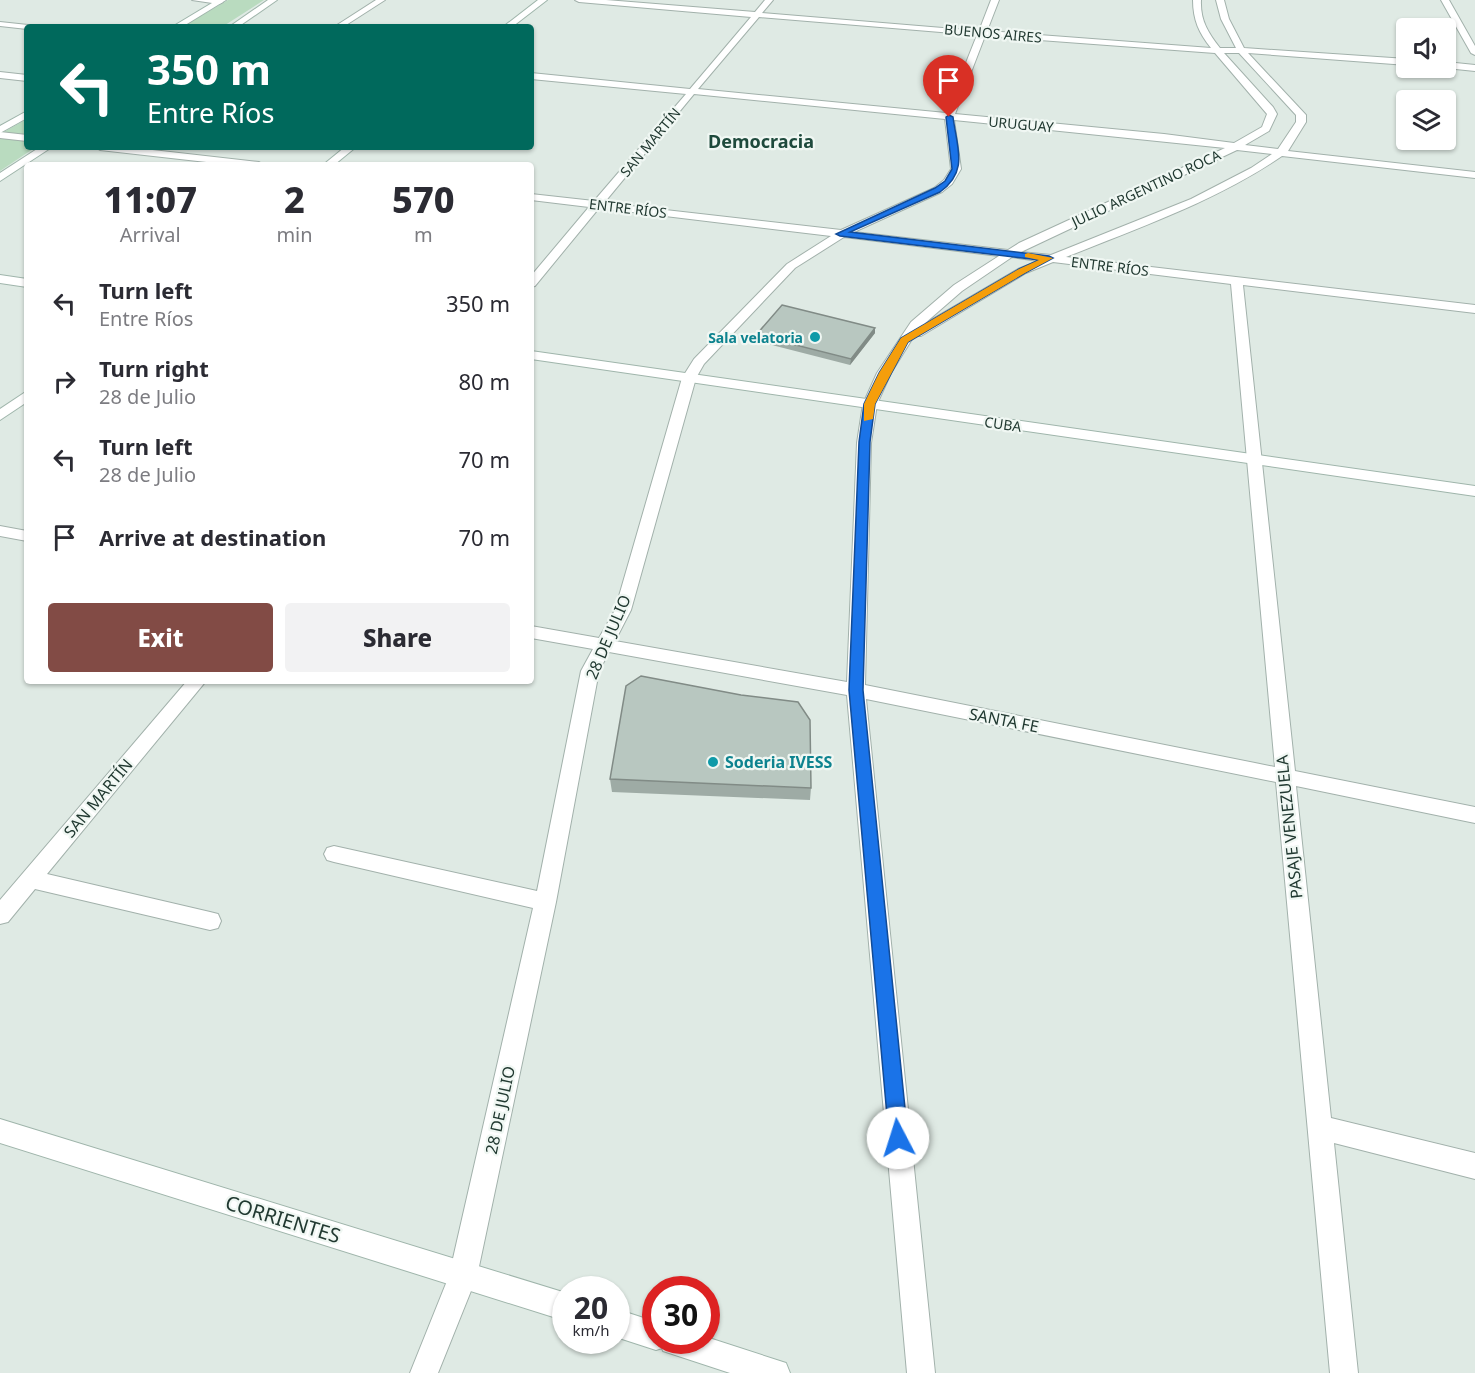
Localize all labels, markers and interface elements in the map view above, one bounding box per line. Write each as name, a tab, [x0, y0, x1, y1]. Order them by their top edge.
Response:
map controls	[1396, 18, 1456, 150]
button: sound	[1396, 18, 1456, 78]
street label: BUENOS AIRES	[943, 19, 1043, 47]
text: 350 m	[147, 40, 271, 97]
icon: left	[48, 48, 126, 126]
pin	[923, 55, 974, 117]
icon: arrive	[932, 64, 965, 97]
button: layers	[1396, 90, 1456, 150]
text: Entre Ríos	[147, 94, 274, 131]
street label: SAN MARTÍN	[616, 104, 684, 180]
street label: URUGUAY	[988, 112, 1055, 136]
district label: Democracia	[708, 129, 814, 153]
street label: JULIO ARGENTINO ROCA	[1067, 145, 1224, 232]
text: 11:07	[103, 175, 197, 224]
text: 2	[284, 175, 305, 224]
text: 570	[392, 175, 455, 224]
street label: ENTRE RÍOS	[588, 194, 668, 222]
text: Arrival	[120, 221, 181, 248]
text: min	[276, 221, 313, 248]
text: m	[414, 221, 433, 248]
street label: ENTRE RÍOS	[1070, 252, 1150, 280]
text: Turn left	[99, 275, 193, 305]
icon: left	[48, 287, 81, 320]
text: 350 m	[446, 288, 510, 318]
text: Entre Ríos	[99, 305, 193, 332]
place label: Sala velatoria	[708, 328, 803, 347]
marker: Sala velatoria	[808, 330, 822, 344]
text: Turn right	[99, 353, 209, 383]
icon: right	[48, 365, 81, 398]
text: 80 m	[459, 366, 510, 396]
text: 28 de Julio	[99, 383, 196, 410]
street label: CUBA	[983, 412, 1023, 436]
text: Turn left	[99, 431, 193, 461]
icon: left	[48, 443, 81, 476]
text: 70 m	[459, 444, 510, 474]
text: 28 de Julio	[99, 461, 196, 488]
icon: arrive	[48, 521, 81, 554]
text: Arrive at destination	[99, 522, 326, 552]
text: 70 m	[459, 522, 510, 552]
street label: 28 DE JULIO	[580, 591, 636, 683]
button: Exit	[48, 603, 273, 672]
button: Share	[285, 603, 510, 672]
street label: SANTA FE	[967, 702, 1041, 738]
place label: Soderia IVESS	[725, 751, 833, 773]
street label: PASAJE VENEZUELA	[1270, 753, 1307, 900]
street label: SAN MARTÍN	[59, 754, 137, 842]
marker: Soderia IVESS	[706, 755, 720, 769]
street label: 28 DE JULIO	[480, 1064, 520, 1156]
position arrow	[866, 1106, 930, 1170]
street label: CORRIENTES	[222, 1189, 344, 1249]
speed limit sign: 30	[642, 1276, 720, 1354]
text: 20	[574, 1287, 608, 1328]
text: km/h	[573, 1320, 609, 1340]

